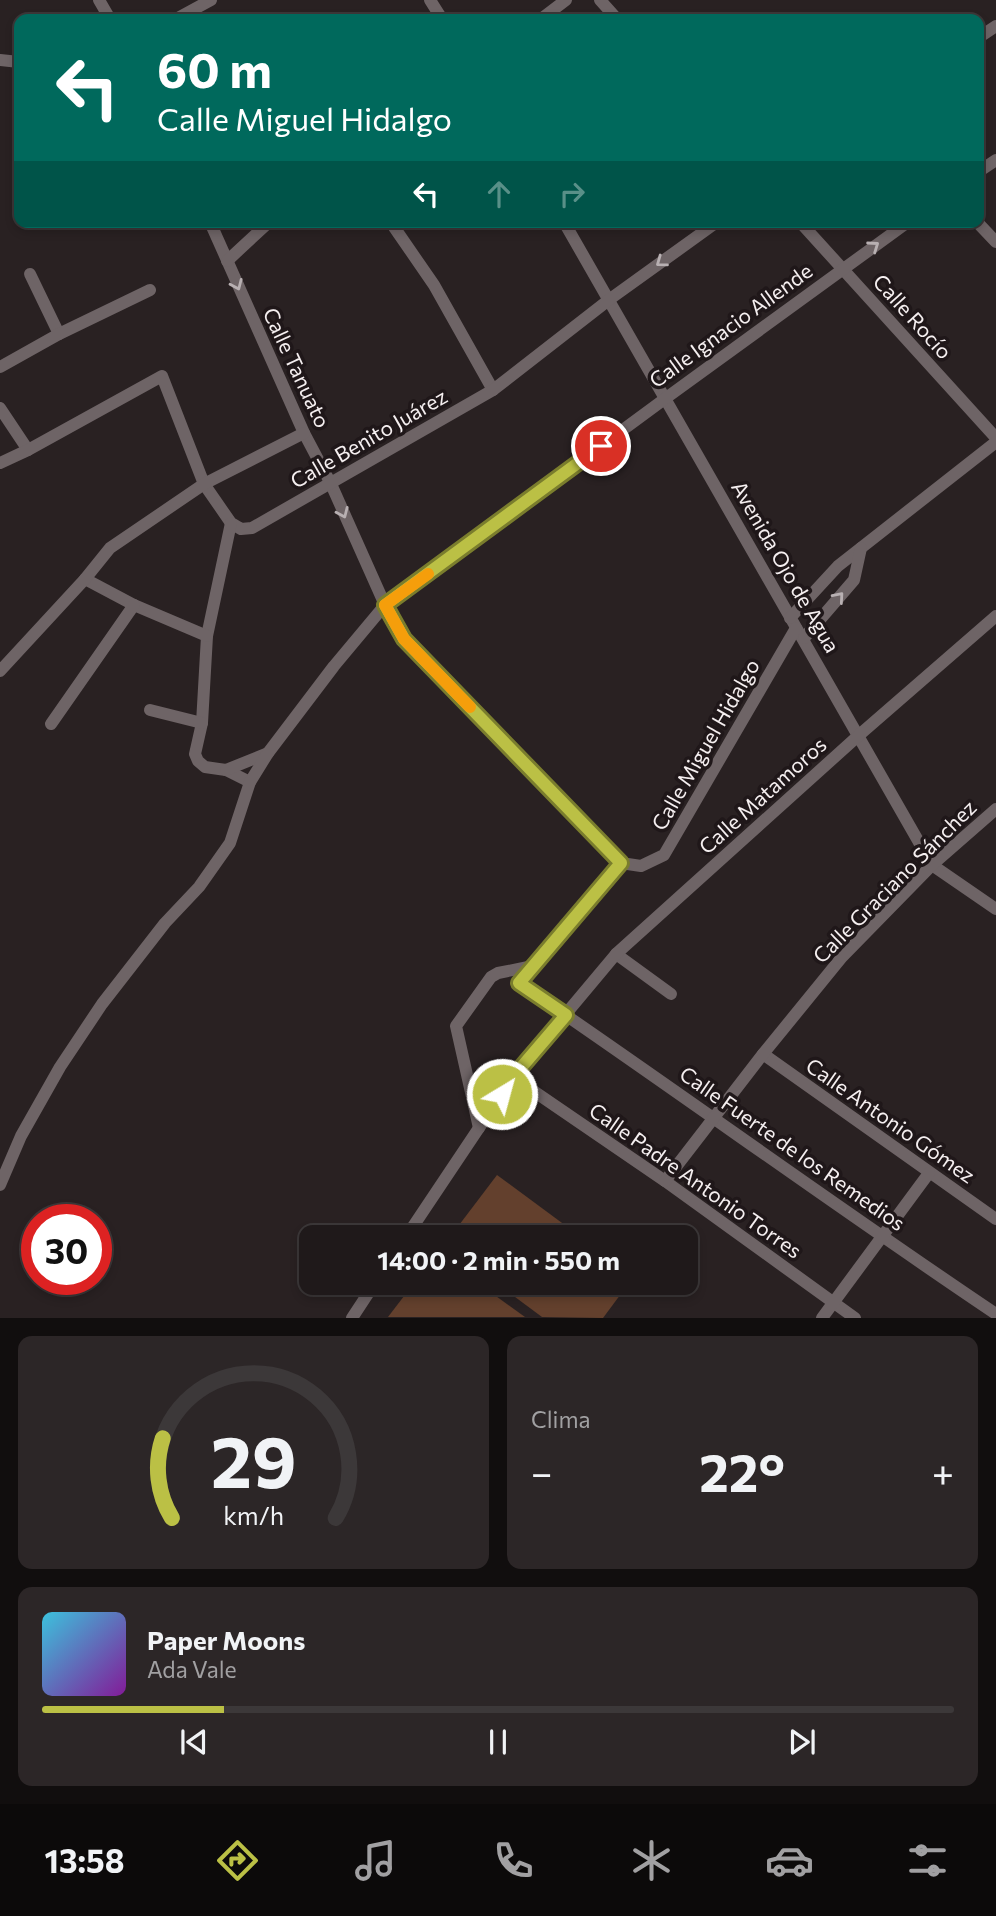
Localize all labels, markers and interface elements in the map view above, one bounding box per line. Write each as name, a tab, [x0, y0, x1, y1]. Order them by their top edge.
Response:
text: 60 m	[157, 38, 272, 98]
icon: left	[42, 42, 133, 133]
text: Calle Miguel Hidalgo	[157, 98, 452, 138]
icon: left	[407, 175, 445, 213]
icon: ahead	[480, 175, 518, 213]
icon: right	[553, 175, 591, 213]
one-way arrow	[866, 242, 879, 254]
one-way arrow	[656, 254, 669, 266]
street label: Calle Ignacio Allende	[644, 257, 816, 392]
street label: Calle Rocío	[869, 268, 958, 364]
one-way arrow	[229, 278, 243, 290]
street label: Calle Tanuato	[259, 303, 336, 431]
street label: Calle Benito Juárez	[286, 383, 451, 493]
pin	[571, 416, 631, 476]
icon: arrive	[582, 427, 620, 465]
street label: Avenida Ojo de Agua	[727, 476, 846, 657]
one-way arrow	[335, 506, 349, 518]
one-way arrow	[831, 592, 843, 605]
street label: Calle Miguel Hidalgo	[646, 654, 764, 834]
street label: Calle Matamoros	[693, 731, 831, 859]
street label: Calle Graciano Sánchez	[807, 794, 981, 968]
street label: Calle Antonio Gómez	[802, 1052, 980, 1187]
position arrow	[465, 1057, 539, 1131]
street label: Calle Fuerte de los Remedios	[675, 1060, 910, 1235]
street label: Calle Padre Antonio Torres	[585, 1097, 807, 1263]
speed limit sign: 30	[21, 1204, 112, 1295]
text: 14:00 · 2 min · 550 m	[377, 1244, 620, 1275]
text: Clima	[531, 1405, 591, 1433]
text: 29	[211, 1415, 296, 1504]
text: 22°	[699, 1439, 785, 1503]
text: −	[531, 1448, 553, 1495]
text: +	[932, 1448, 954, 1495]
text: km/h	[223, 1500, 284, 1530]
text: Paper Moons	[147, 1624, 305, 1655]
text: Ada Vale	[147, 1655, 237, 1683]
icon: previous	[175, 1723, 213, 1761]
icon: pause	[479, 1723, 517, 1761]
icon: next	[783, 1723, 821, 1761]
icon: directions	[213, 1836, 262, 1885]
icon: music	[351, 1836, 400, 1885]
icon: phone	[489, 1836, 538, 1885]
icon: climate	[627, 1836, 676, 1885]
icon: car	[765, 1836, 814, 1885]
icon: filters	[903, 1836, 952, 1885]
text: 13:58	[44, 1840, 124, 1880]

